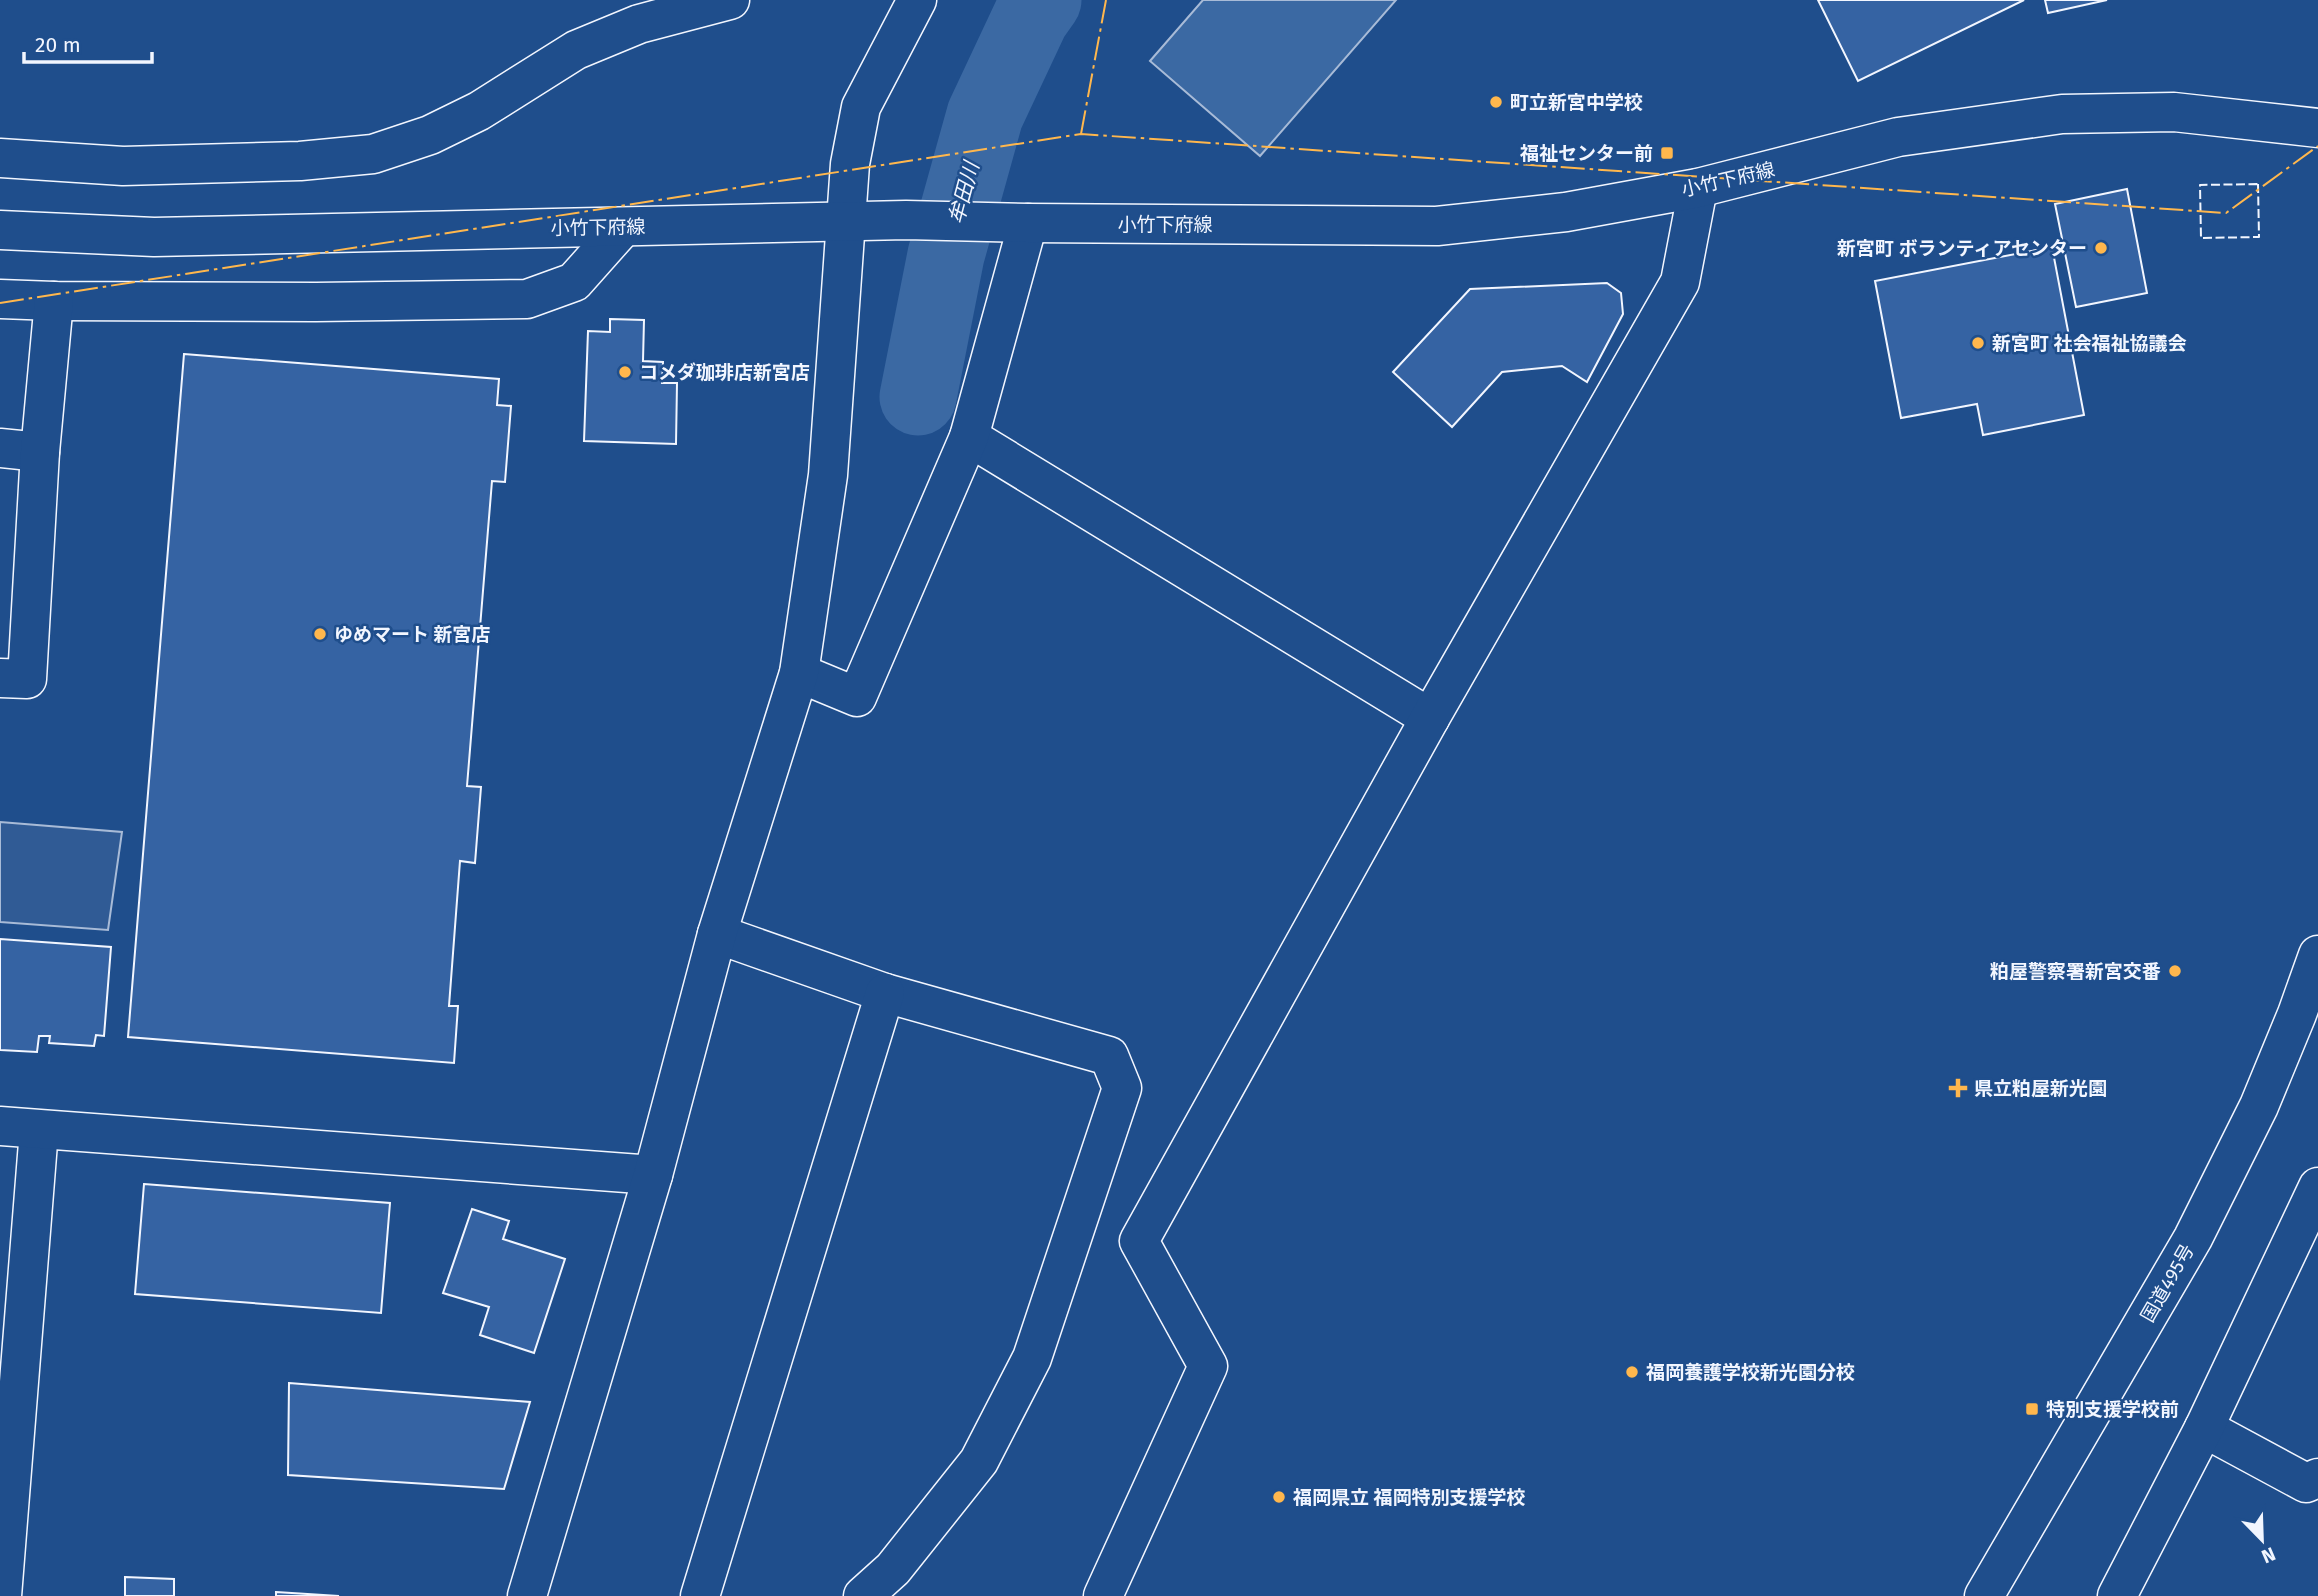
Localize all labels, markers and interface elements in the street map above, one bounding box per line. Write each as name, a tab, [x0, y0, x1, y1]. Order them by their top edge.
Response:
scale bar	[24, 21, 152, 65]
text: 20 m	[35, 32, 81, 58]
place label: 町立新宮中学校	[1510, 91, 1643, 114]
marker: 町立新宮中学校	[1488, 94, 1504, 110]
place label: 福祉センター前	[1520, 142, 1653, 165]
marker: 福祉センター前	[1659, 145, 1675, 161]
water label: 牟田川	[943, 157, 985, 227]
street label: 小竹下府線	[1679, 158, 1777, 201]
street label: 小竹下府線	[1117, 213, 1213, 236]
street label: 小竹下府線	[550, 215, 646, 240]
place label: 新宮町 ボランティアセンター	[1837, 237, 2087, 260]
marker: 新宮町 ボランティアセンター	[2093, 240, 2109, 256]
place label: 新宮町 社会福祉協議会	[1992, 332, 2187, 355]
marker: 新宮町 社会福祉協議会	[1970, 335, 1986, 351]
place label: コメダ珈琲店新宮店	[639, 361, 810, 384]
marker: コメダ珈琲店新宮店	[617, 364, 633, 380]
place label: ゆめマート 新宮店	[334, 623, 491, 646]
marker: ゆめマート 新宮店	[312, 626, 328, 642]
place label: 粕屋警察署新宮交番	[1990, 960, 2161, 983]
marker: 粕屋警察署新宮交番	[2167, 963, 2183, 979]
place label: 県立粕屋新光園	[1974, 1077, 2107, 1100]
marker: 県立粕屋新光園	[1948, 1078, 1968, 1098]
street label: 国道495号	[2136, 1240, 2199, 1326]
place label: 福岡養護学校新光園分校	[1646, 1361, 1855, 1384]
marker: 福岡養護学校新光園分校	[1624, 1364, 1640, 1380]
place label: 特別支援学校前	[2046, 1398, 2179, 1421]
marker: 特別支援学校前	[2024, 1401, 2040, 1417]
place label: 福岡県立 福岡特別支援学校	[1293, 1486, 1526, 1509]
marker: 福岡県立 福岡特別支援学校	[1271, 1489, 1287, 1505]
north arrow	[2227, 1505, 2297, 1575]
text: N	[2258, 1542, 2279, 1568]

